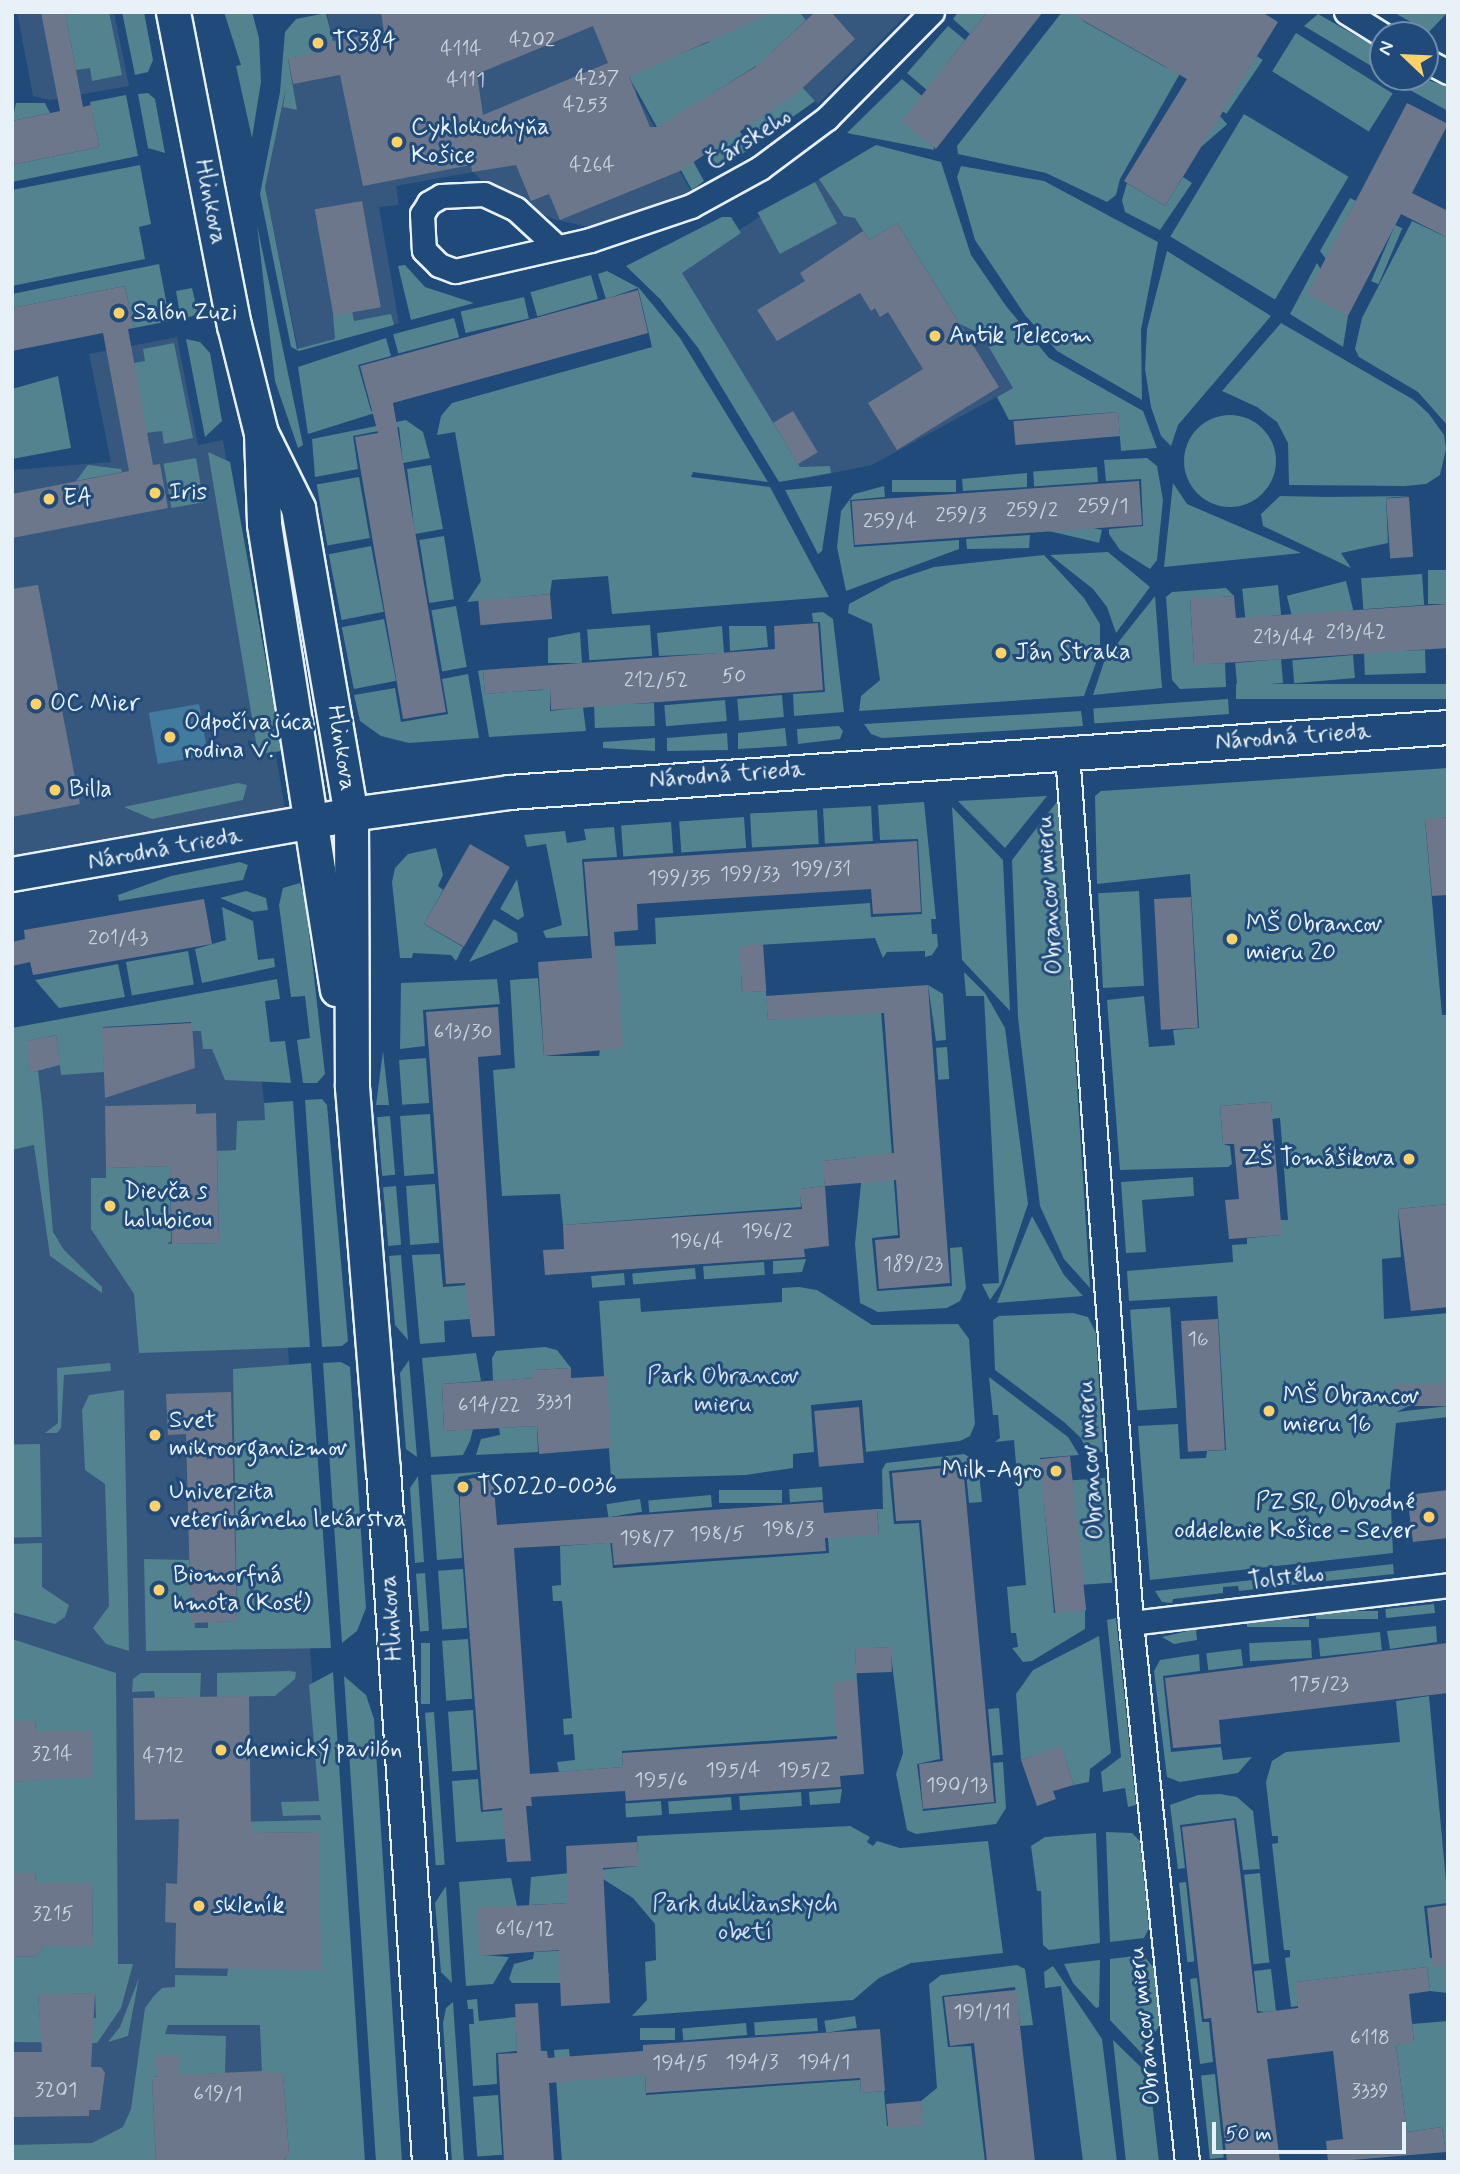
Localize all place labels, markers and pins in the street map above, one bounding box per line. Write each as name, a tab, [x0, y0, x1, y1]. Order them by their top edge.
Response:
place label: TS384	[332, 29, 396, 57]
marker: TS384	[310, 35, 326, 51]
place label: Cyklokuchyňa Košice	[411, 114, 550, 170]
marker: Cyklokuchyňa Košice	[389, 134, 405, 150]
place label: Salón Zuzi	[133, 299, 241, 327]
marker: Salón Zuzi	[111, 305, 127, 321]
place label: Antik Telecom	[949, 322, 1087, 350]
marker: Antik Telecom	[927, 328, 943, 344]
place label: Iris	[169, 479, 207, 507]
place label: EA	[63, 485, 92, 513]
marker: Iris	[147, 485, 163, 501]
marker: EA	[41, 491, 57, 507]
place label: Ján Straka	[1015, 639, 1129, 667]
marker: Ján Straka	[993, 645, 1009, 661]
place label: OC Mier	[50, 690, 137, 718]
marker: OC Mier	[28, 696, 44, 712]
place label: Odpočívajúca rodina V.	[184, 709, 314, 765]
marker: Odpočívajúca rodina V.	[162, 729, 178, 745]
place label: Billa	[69, 776, 112, 804]
marker: Billa	[47, 782, 63, 798]
place label: MŠ Obrancov mieru 20	[1246, 911, 1382, 967]
marker: MŠ Obrancov mieru 20	[1224, 931, 1240, 947]
place label: ZŠ Tomášikova	[1242, 1145, 1395, 1173]
marker: ZŠ Tomášikova	[1401, 1151, 1417, 1167]
place label: Dievča s holubicou	[124, 1178, 212, 1234]
marker: Dievča s holubicou	[102, 1198, 118, 1214]
place label: MŠ Obrancov mieru 16	[1283, 1383, 1419, 1439]
marker: MŠ Obrancov mieru 16	[1261, 1403, 1277, 1419]
place label: Svet mikroorganizmov	[169, 1407, 347, 1463]
marker: Svet mikroorganizmov	[147, 1427, 163, 1443]
place label: Milk-Agro	[942, 1457, 1042, 1485]
marker: Milk-Agro	[1048, 1463, 1064, 1479]
place label: TS0220-0036	[477, 1473, 617, 1501]
place label: Univerzita veterinárneho lekárstva	[169, 1478, 406, 1534]
marker: TS0220-0036	[455, 1479, 471, 1495]
place label: PZ SR, Obvodné oddelenie Košice - Sever	[1173, 1489, 1415, 1545]
marker: Univerzita veterinárneho lekárstva	[147, 1498, 163, 1514]
marker: PZ SR, Obvodné oddelenie Košice - Sever	[1421, 1509, 1437, 1525]
place label: Biomorfná hmota (Kosť)	[173, 1562, 311, 1618]
marker: Biomorfná hmota (Kosť)	[151, 1582, 167, 1598]
place label: chemický pavilón	[235, 1736, 402, 1764]
marker: chemický pavilón	[213, 1742, 229, 1758]
place label: skleník	[213, 1892, 285, 1920]
marker: skleník	[191, 1898, 207, 1914]

